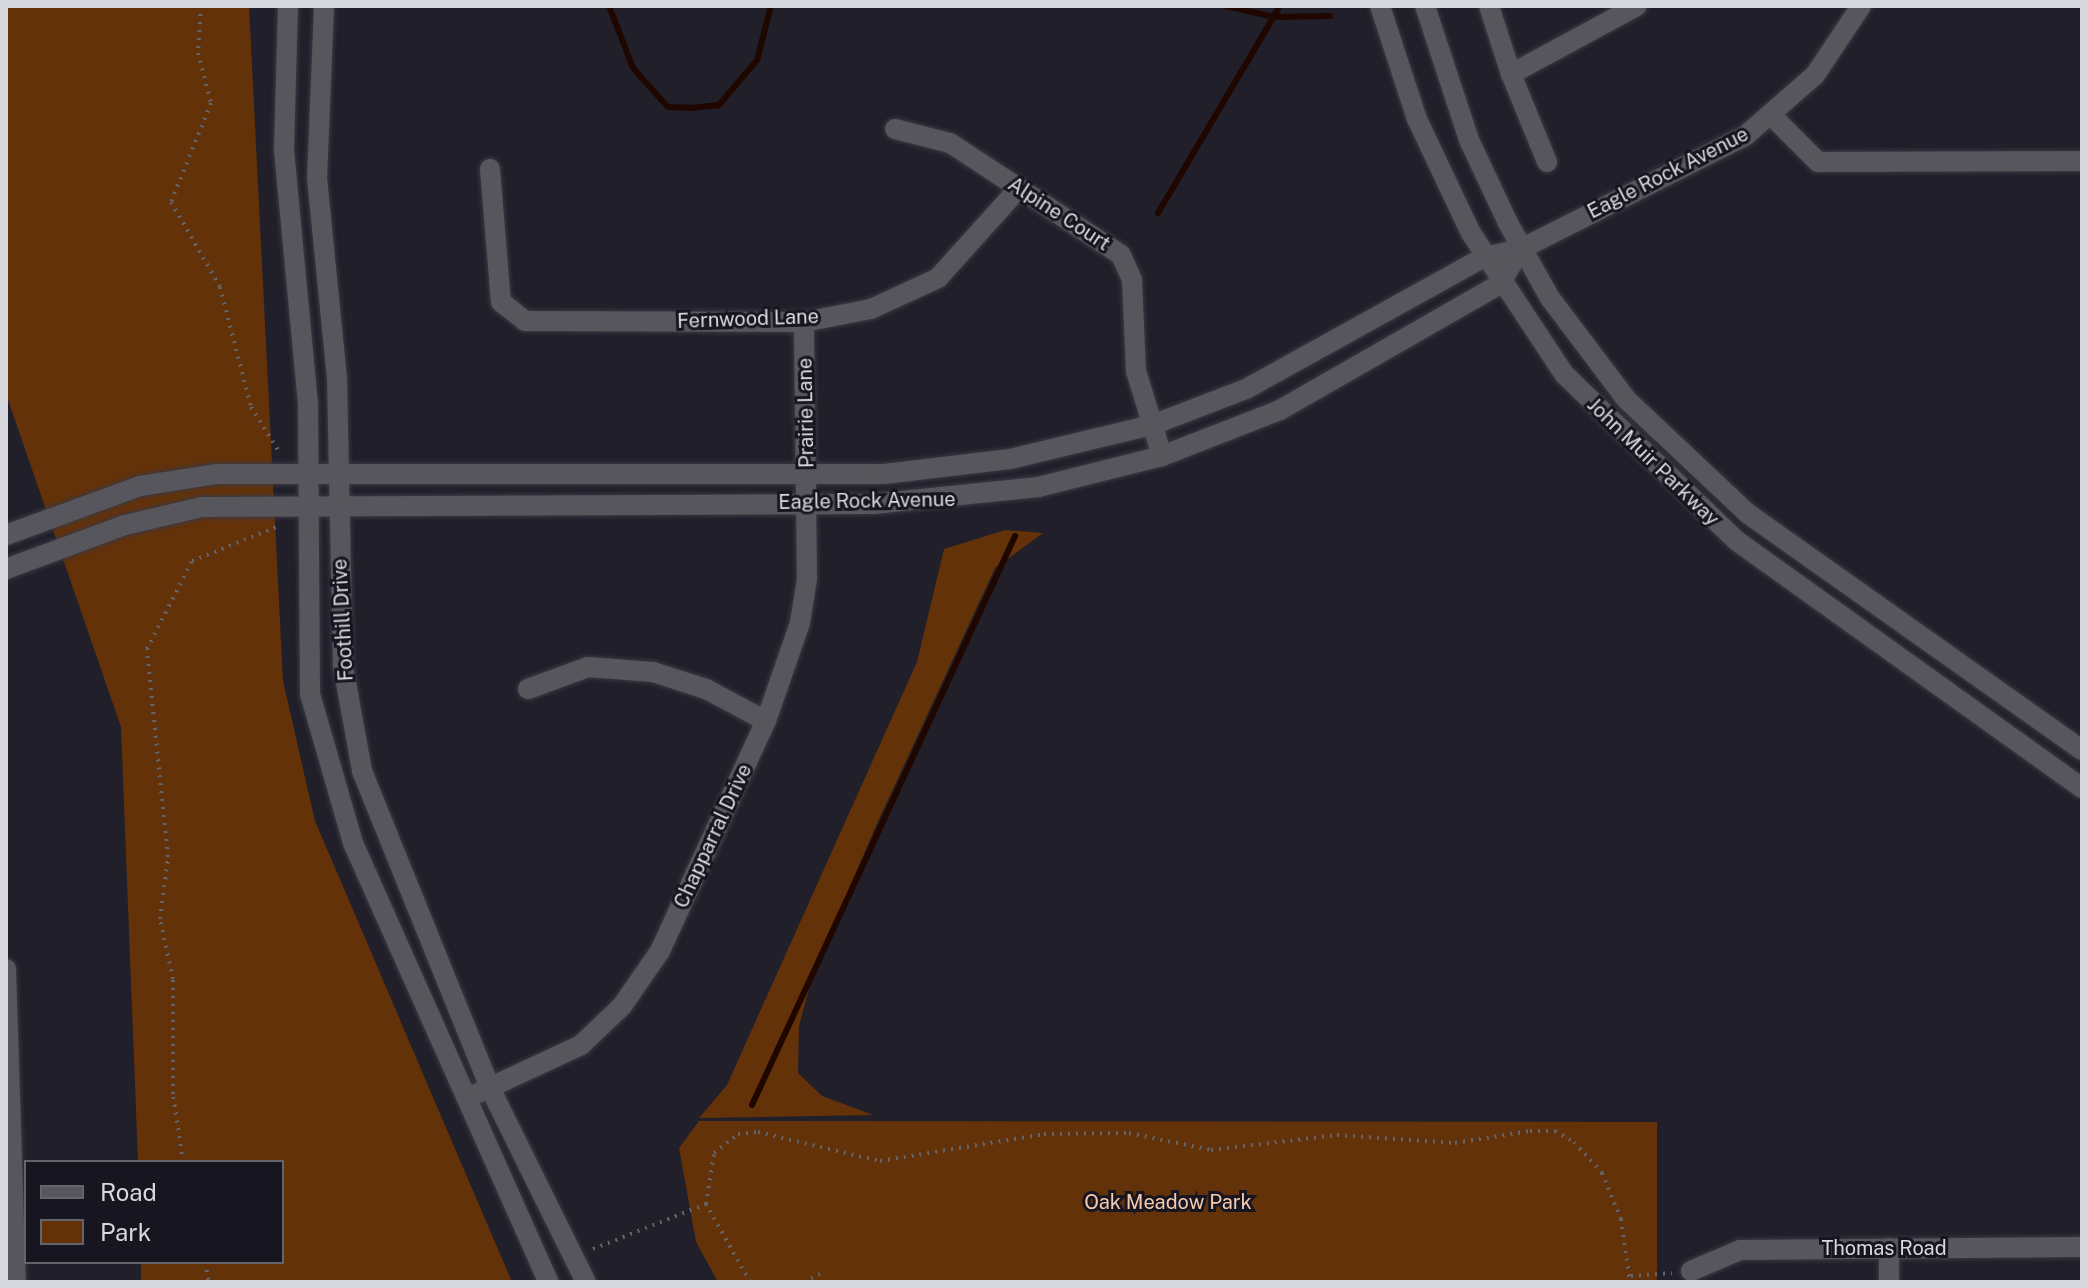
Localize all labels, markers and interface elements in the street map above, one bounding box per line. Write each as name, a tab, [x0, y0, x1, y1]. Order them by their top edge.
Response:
street label: Eagle Rock Avenue	[1583, 122, 1753, 224]
street label: Alpine Court	[1003, 172, 1115, 256]
street label: Fernwood Lane	[677, 305, 819, 333]
street label: Prairie Lane	[793, 358, 819, 468]
street label: John Muir Parkway	[1582, 393, 1724, 531]
street label: Eagle Rock Avenue	[778, 487, 956, 515]
street label: Foothill Drive	[328, 558, 358, 682]
street label: Chapparral Drive	[669, 760, 757, 912]
legend	[24, 1160, 284, 1264]
text: Road	[100, 1178, 157, 1206]
park label: Oak Meadow Park	[1084, 1190, 1252, 1214]
text: Park	[100, 1218, 151, 1246]
street label: Thomas Road	[1821, 1236, 1947, 1260]

